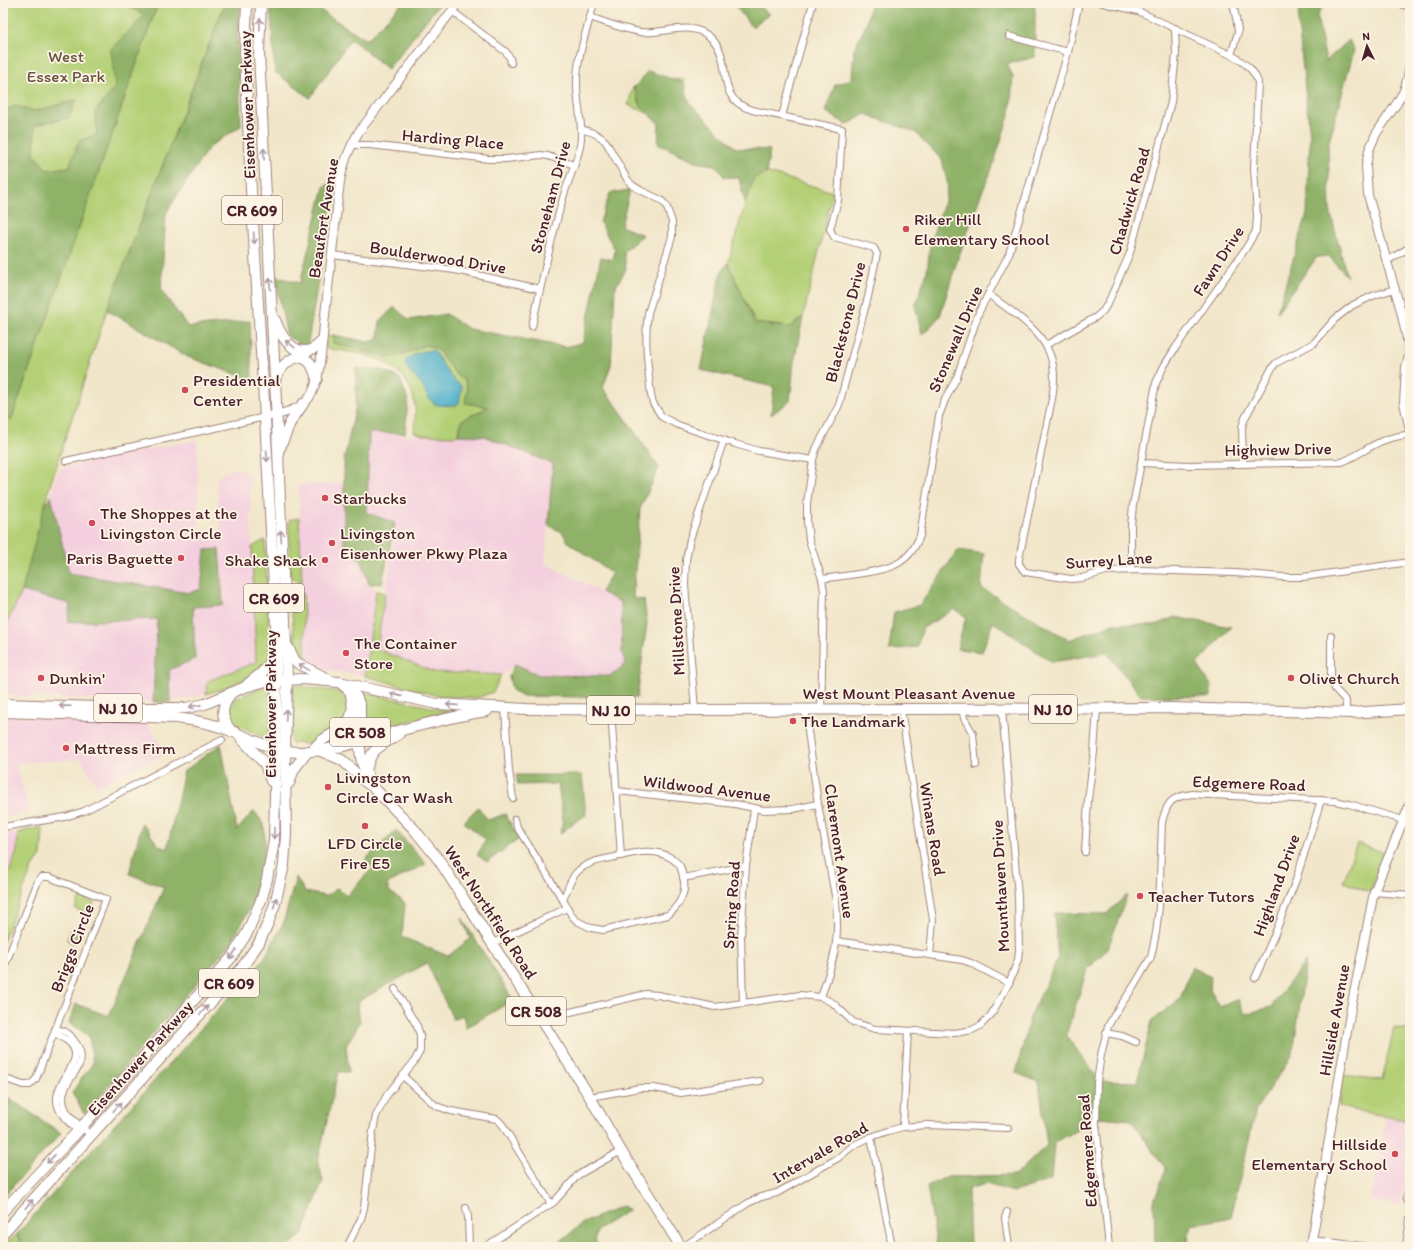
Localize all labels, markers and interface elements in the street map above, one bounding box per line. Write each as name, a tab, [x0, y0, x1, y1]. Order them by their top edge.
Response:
one-way arrow	[256, 18, 264, 31]
north arrow	[1347, 26, 1387, 66]
text: N	[1362, 30, 1370, 43]
street label: Eisenhower Parkway	[234, 31, 260, 179]
park label: West Essex Park	[27, 46, 106, 86]
street label: Harding Place	[401, 125, 505, 153]
street label: Stoneham Drive	[525, 139, 575, 255]
street label: Chadwick Road	[1104, 144, 1154, 257]
one-way arrow	[260, 148, 268, 161]
street label: Beaufort Avenue	[304, 156, 342, 280]
road number: CR 609	[222, 196, 282, 224]
place label: Riker Hill Elementary School	[914, 209, 1050, 249]
street label: Fawn Drive	[1188, 222, 1248, 300]
marker: Riker Hill Elementary School	[901, 224, 911, 234]
one-way arrow	[250, 231, 257, 244]
street label: Boulderwood Drive	[368, 236, 508, 278]
street label: Blackstone Drive	[820, 260, 870, 384]
one-way arrow	[267, 278, 274, 291]
street label: Stonewall Drive	[924, 283, 986, 395]
one-way arrow	[284, 340, 295, 348]
place label: Presidential Center	[193, 370, 281, 410]
marker: Presidential Center	[180, 385, 190, 395]
street label: Highview Drive	[1224, 438, 1332, 460]
one-way arrow	[263, 449, 270, 462]
place label: Starbucks	[333, 488, 407, 508]
marker: Starbucks	[320, 493, 330, 503]
place label: The Shoppes at the Livingston Circle	[100, 503, 237, 543]
marker: The Shoppes at the Livingston Circle	[87, 518, 97, 528]
place label: Livingston Eisenhower Pkwy Plaza	[340, 523, 508, 563]
one-way arrow	[277, 530, 285, 543]
marker: Livingston Eisenhower Pkwy Plaza	[327, 538, 337, 548]
street label: Surrey Lane	[1065, 547, 1153, 573]
place label: Paris Baguette	[66, 548, 173, 568]
place label: Shake Shack	[225, 550, 317, 570]
marker: Paris Baguette	[176, 553, 186, 563]
marker: Shake Shack	[320, 555, 330, 565]
street label: Millstone Drive	[663, 566, 689, 676]
road number: CR 609	[244, 584, 304, 612]
street label: Eisenhower Parkway	[260, 630, 280, 778]
place label: The Container Store	[354, 633, 457, 673]
marker: The Container Store	[341, 648, 351, 658]
one-way arrow	[299, 663, 310, 671]
place label: Dunkin'	[49, 668, 105, 688]
place label: Olivet Church	[1299, 668, 1401, 688]
marker: Dunkin'	[36, 673, 46, 683]
marker: Olivet Church	[1286, 673, 1296, 683]
street label: West Mount Pleasant Avenue	[803, 683, 1015, 703]
one-way arrow	[390, 690, 403, 698]
road number: NJ 10	[94, 694, 142, 722]
road number: NJ 10	[1029, 695, 1077, 723]
road number: NJ 10	[587, 696, 635, 724]
one-way arrow	[59, 702, 72, 710]
one-way arrow	[446, 702, 459, 709]
one-way arrow	[189, 703, 202, 711]
one-way arrow	[283, 709, 290, 722]
place label: The Landmark	[801, 711, 905, 731]
marker: The Landmark	[788, 716, 798, 726]
road number: CR 508	[330, 718, 390, 746]
place label: Mattress Firm	[74, 738, 176, 758]
marker: Mattress Firm	[61, 743, 71, 753]
place label: Livingston Circle Car Wash	[336, 767, 453, 807]
street label: Wildwood Avenue	[642, 770, 772, 806]
street label: Edgemere Road	[1192, 771, 1306, 795]
street label: Winans Road	[916, 781, 950, 878]
marker: Livingston Circle Car Wash	[323, 782, 333, 792]
street label: Claremont Avenue	[821, 782, 859, 920]
street label: Mounthaven Drive	[987, 819, 1013, 953]
marker: LFD Circle Fire E5	[360, 821, 370, 831]
one-way arrow	[270, 826, 278, 839]
street label: Highland Drive	[1248, 831, 1304, 939]
place label: LFD Circle Fire E5	[327, 833, 403, 873]
street label: West Northfield Road	[440, 842, 542, 982]
street label: Spring Road	[718, 860, 744, 950]
place label: Teacher Tutors	[1148, 886, 1255, 906]
marker: Teacher Tutors	[1135, 891, 1145, 901]
one-way arrow	[272, 897, 279, 910]
street label: Briggs Circle	[46, 901, 98, 995]
one-way arrow	[229, 948, 237, 959]
street label: Hillside Avenue	[1314, 963, 1354, 1077]
road number: CR 609	[199, 969, 259, 997]
street label: Eisenhower Parkway	[83, 996, 197, 1120]
road number: CR 508	[506, 997, 566, 1025]
one-way arrow	[200, 1005, 209, 1016]
street label: Edgemere Road	[1073, 1094, 1101, 1208]
one-way arrow	[112, 1102, 122, 1112]
street label: Intervale Road	[769, 1116, 872, 1187]
place label: Hillside Elementary School	[1251, 1134, 1387, 1174]
marker: Hillside Elementary School	[1390, 1149, 1400, 1159]
one-way arrow	[46, 1154, 56, 1164]
one-way arrow	[25, 1199, 34, 1209]

